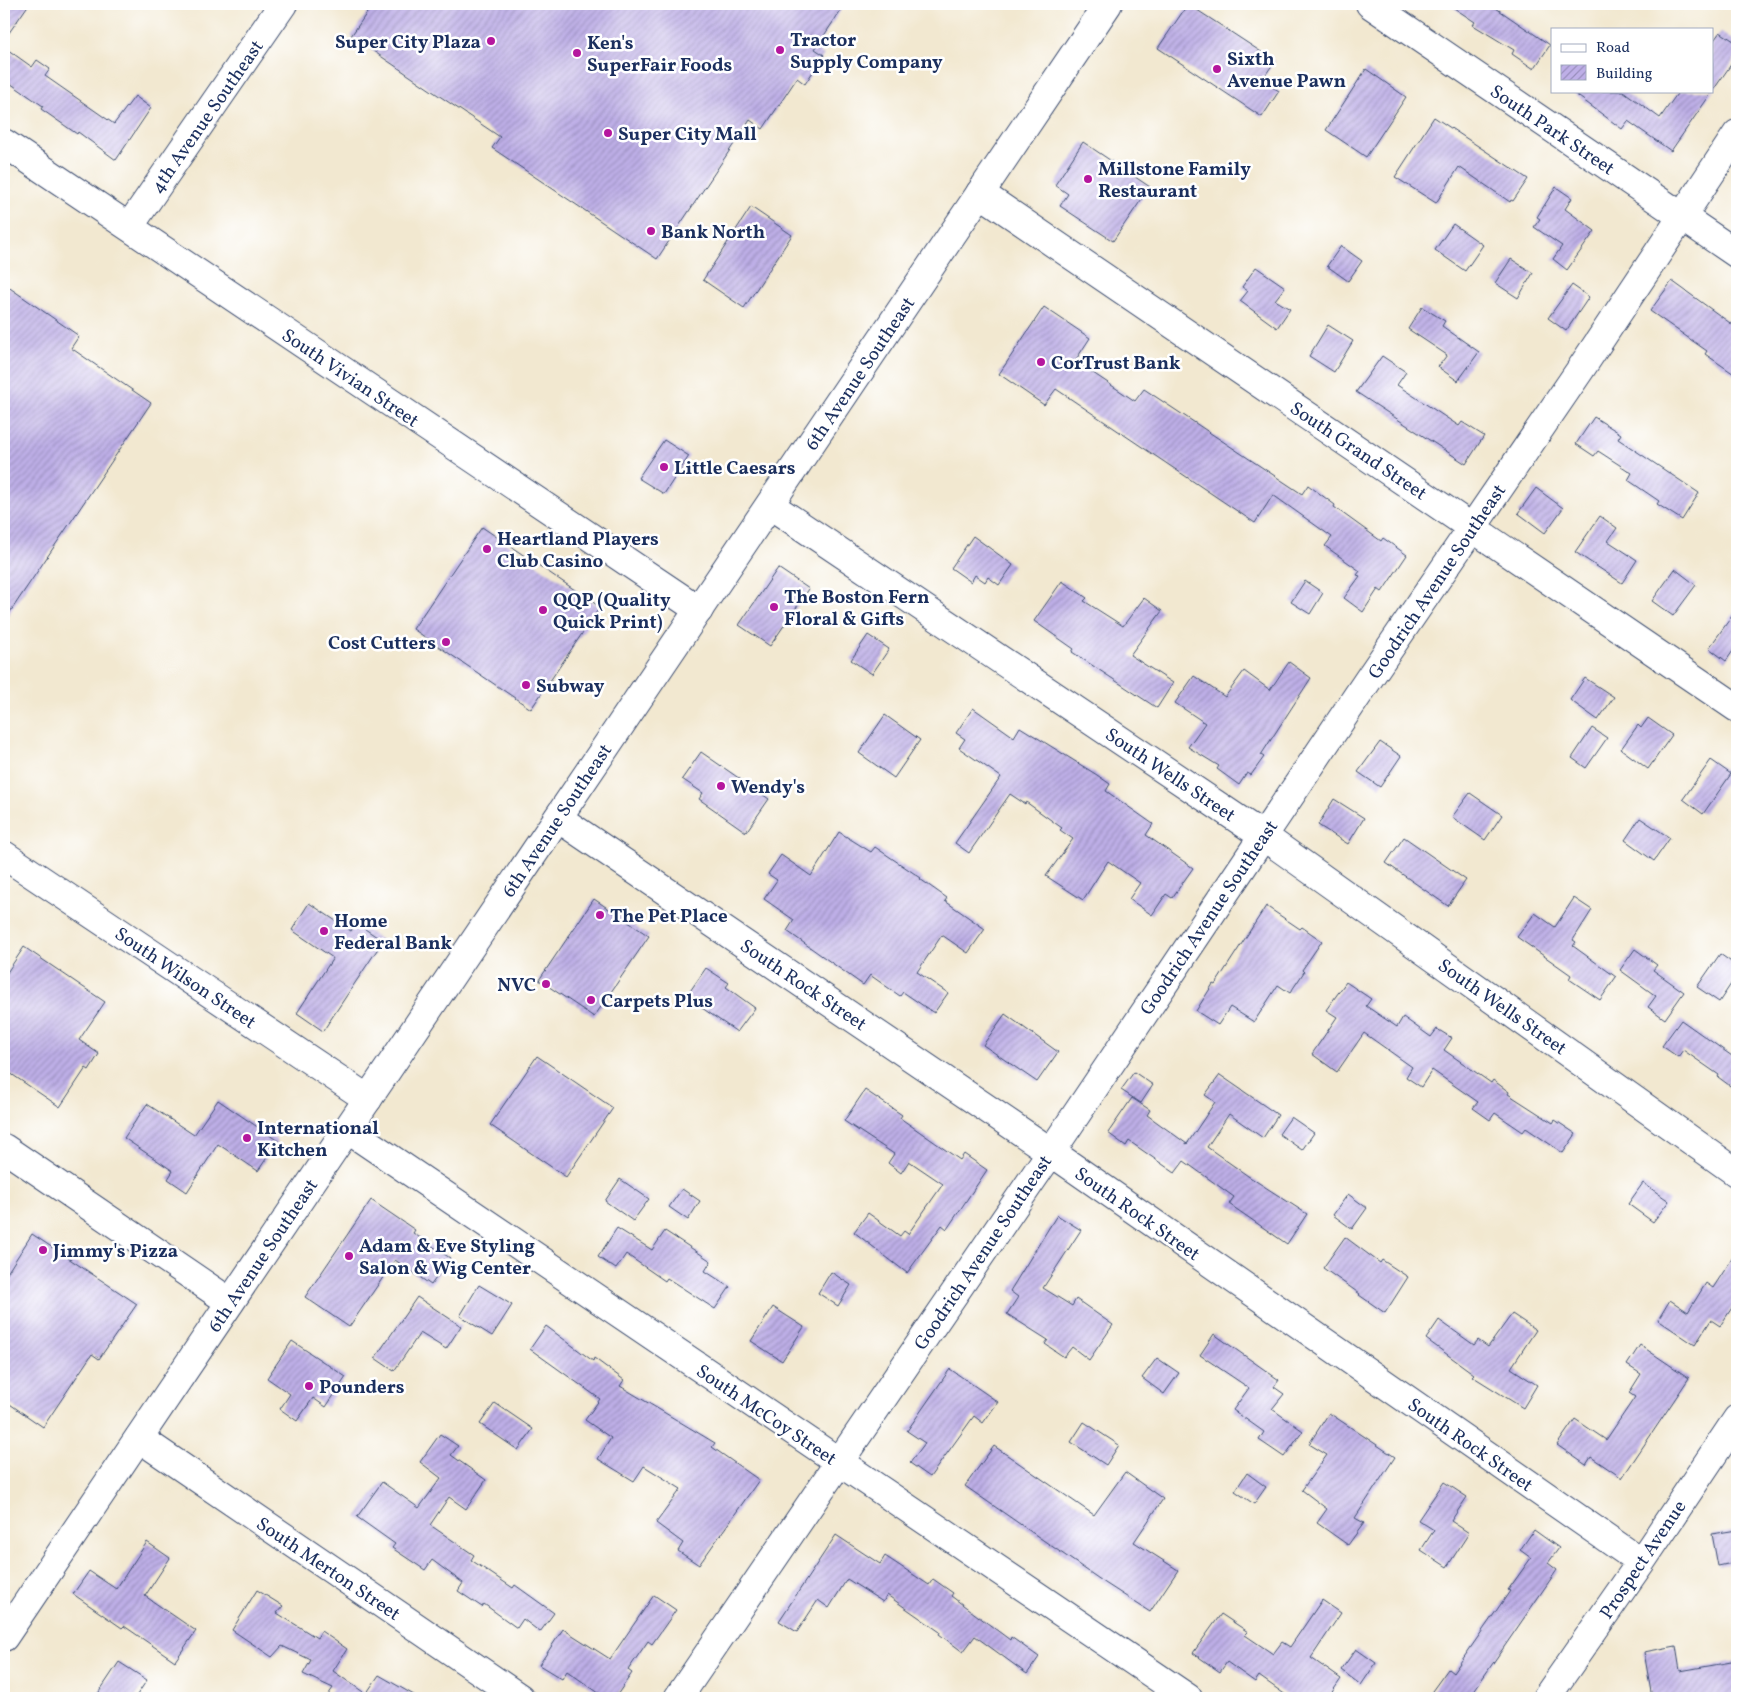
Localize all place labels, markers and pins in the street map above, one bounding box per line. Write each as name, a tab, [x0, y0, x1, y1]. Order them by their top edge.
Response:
place label: Tractor Supply Company	[790, 28, 943, 76]
place label: Super City Plaza	[335, 30, 481, 56]
place label: Ken's SuperFair Foods	[587, 31, 733, 79]
marker: Super City Plaza	[485, 35, 497, 47]
marker: Tractor Supply Company	[774, 44, 786, 56]
marker: Ken's SuperFair Foods	[571, 47, 583, 59]
place label: Sixth Avenue Pawn	[1227, 47, 1346, 95]
marker: Sixth Avenue Pawn	[1211, 63, 1223, 75]
place label: Super City Mall	[618, 122, 757, 148]
marker: Super City Mall	[602, 127, 614, 139]
place label: Millstone Family Restaurant	[1098, 157, 1251, 205]
marker: Millstone Family Restaurant	[1082, 173, 1094, 185]
place label: Bank North	[661, 220, 765, 246]
marker: Bank North	[645, 225, 657, 237]
place label: CorTrust Bank	[1051, 351, 1181, 377]
marker: CorTrust Bank	[1035, 356, 1047, 368]
place label: Little Caesars	[674, 456, 796, 482]
marker: Little Caesars	[658, 461, 670, 473]
place label: Heartland Players Club Casino	[497, 527, 659, 575]
marker: Heartland Players Club Casino	[481, 543, 493, 555]
place label: The Boston Fern Floral & Gifts	[784, 585, 930, 633]
place label: QQP (Quality Quick Print)	[553, 588, 671, 636]
marker: The Boston Fern Floral & Gifts	[768, 601, 780, 613]
marker: QQP (Quality Quick Print)	[537, 604, 549, 616]
place label: Cost Cutters	[328, 631, 436, 657]
marker: Cost Cutters	[440, 636, 452, 648]
place label: Subway	[536, 674, 605, 700]
marker: Subway	[520, 679, 532, 691]
place label: Wendy's	[731, 775, 805, 801]
marker: Wendy's	[715, 780, 727, 792]
place label: The Pet Place	[610, 904, 728, 930]
place label: Home Federal Bank	[334, 909, 453, 957]
marker: The Pet Place	[594, 909, 606, 921]
marker: Home Federal Bank	[318, 925, 330, 937]
place label: NVC	[497, 973, 536, 999]
marker: NVC	[540, 978, 552, 990]
place label: Carpets Plus	[601, 989, 713, 1015]
marker: Carpets Plus	[585, 994, 597, 1006]
place label: International Kitchen	[257, 1116, 379, 1164]
marker: International Kitchen	[241, 1132, 253, 1144]
place label: Adam & Eve Styling Salon & Wig Center	[359, 1234, 535, 1282]
place label: Jimmy's Pizza	[52, 1239, 178, 1265]
marker: Jimmy's Pizza	[37, 1244, 49, 1256]
marker: Adam & Eve Styling Salon & Wig Center	[343, 1250, 355, 1262]
place label: Pounders	[319, 1375, 405, 1401]
marker: Pounders	[303, 1380, 315, 1392]

